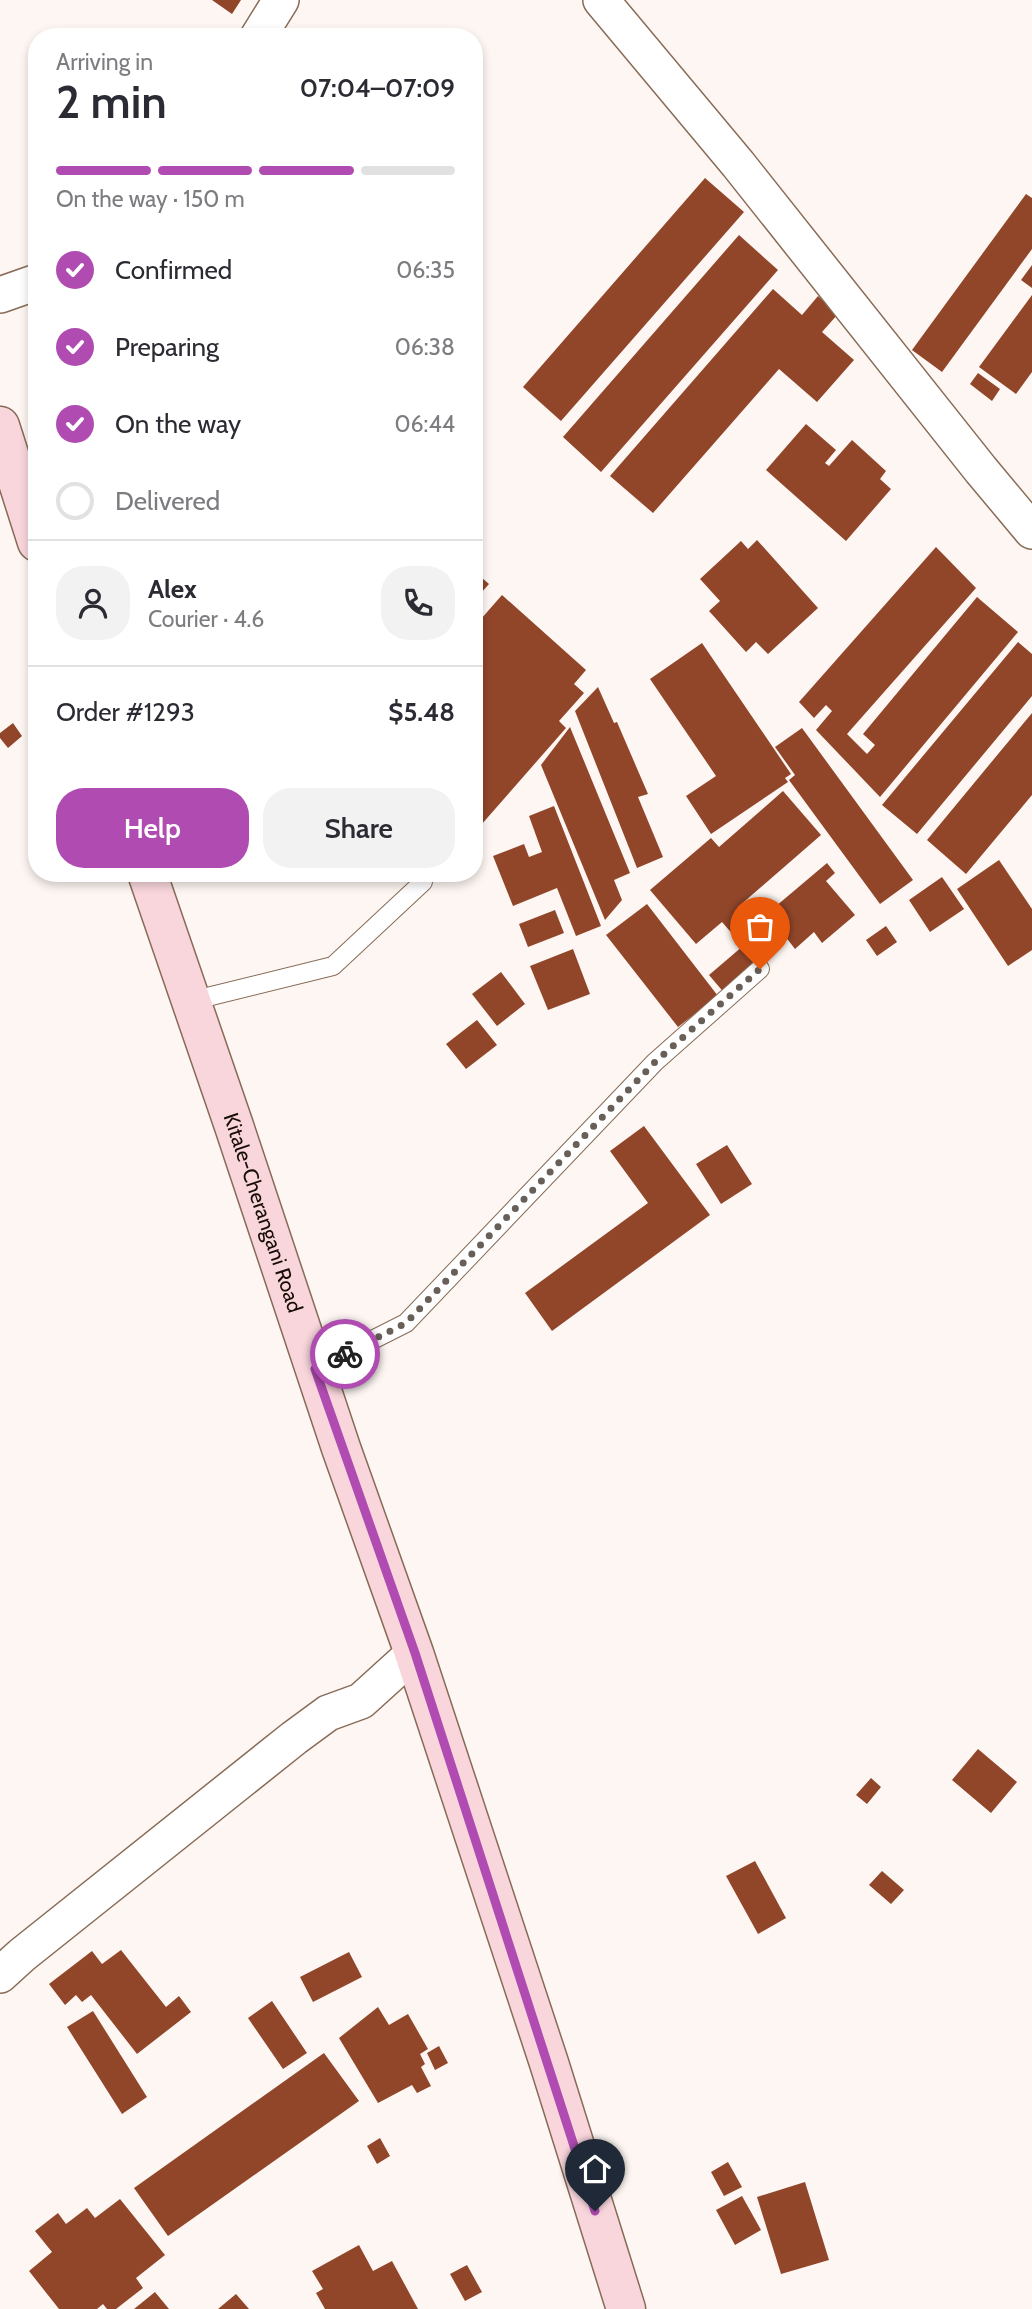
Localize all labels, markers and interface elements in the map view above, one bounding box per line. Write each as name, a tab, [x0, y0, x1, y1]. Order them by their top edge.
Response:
text: Arriving in	[56, 48, 153, 76]
text: 07:04–07:09	[300, 72, 455, 104]
text: 2 min	[56, 74, 167, 130]
text: On the way · 150 m	[56, 185, 245, 213]
icon: check	[56, 251, 94, 289]
text: Confirmed	[115, 254, 232, 286]
text: 06:35	[396, 256, 455, 284]
icon: check	[56, 328, 94, 366]
text: Preparing	[115, 331, 219, 363]
text: 06:38	[395, 333, 455, 361]
icon: check	[56, 405, 94, 443]
text: On the way	[115, 408, 241, 440]
text: 06:44	[395, 410, 455, 438]
text: Delivered	[115, 485, 220, 517]
button: person	[56, 566, 130, 640]
button: phone	[381, 566, 455, 640]
text: Alex	[148, 573, 197, 605]
text: Courier · 4.6	[148, 605, 264, 633]
text: Order #1293	[56, 696, 195, 728]
text: $5.48	[388, 696, 455, 728]
button: Help	[56, 788, 249, 868]
button: Share	[263, 788, 455, 868]
pin	[730, 897, 790, 969]
icon: bag	[741, 908, 779, 946]
street label: Kitale-Cherangani Road	[218, 1109, 308, 1316]
courier	[310, 1319, 380, 1389]
icon: bike	[326, 1335, 364, 1373]
pin	[565, 2139, 625, 2211]
icon: home	[576, 2150, 614, 2188]

